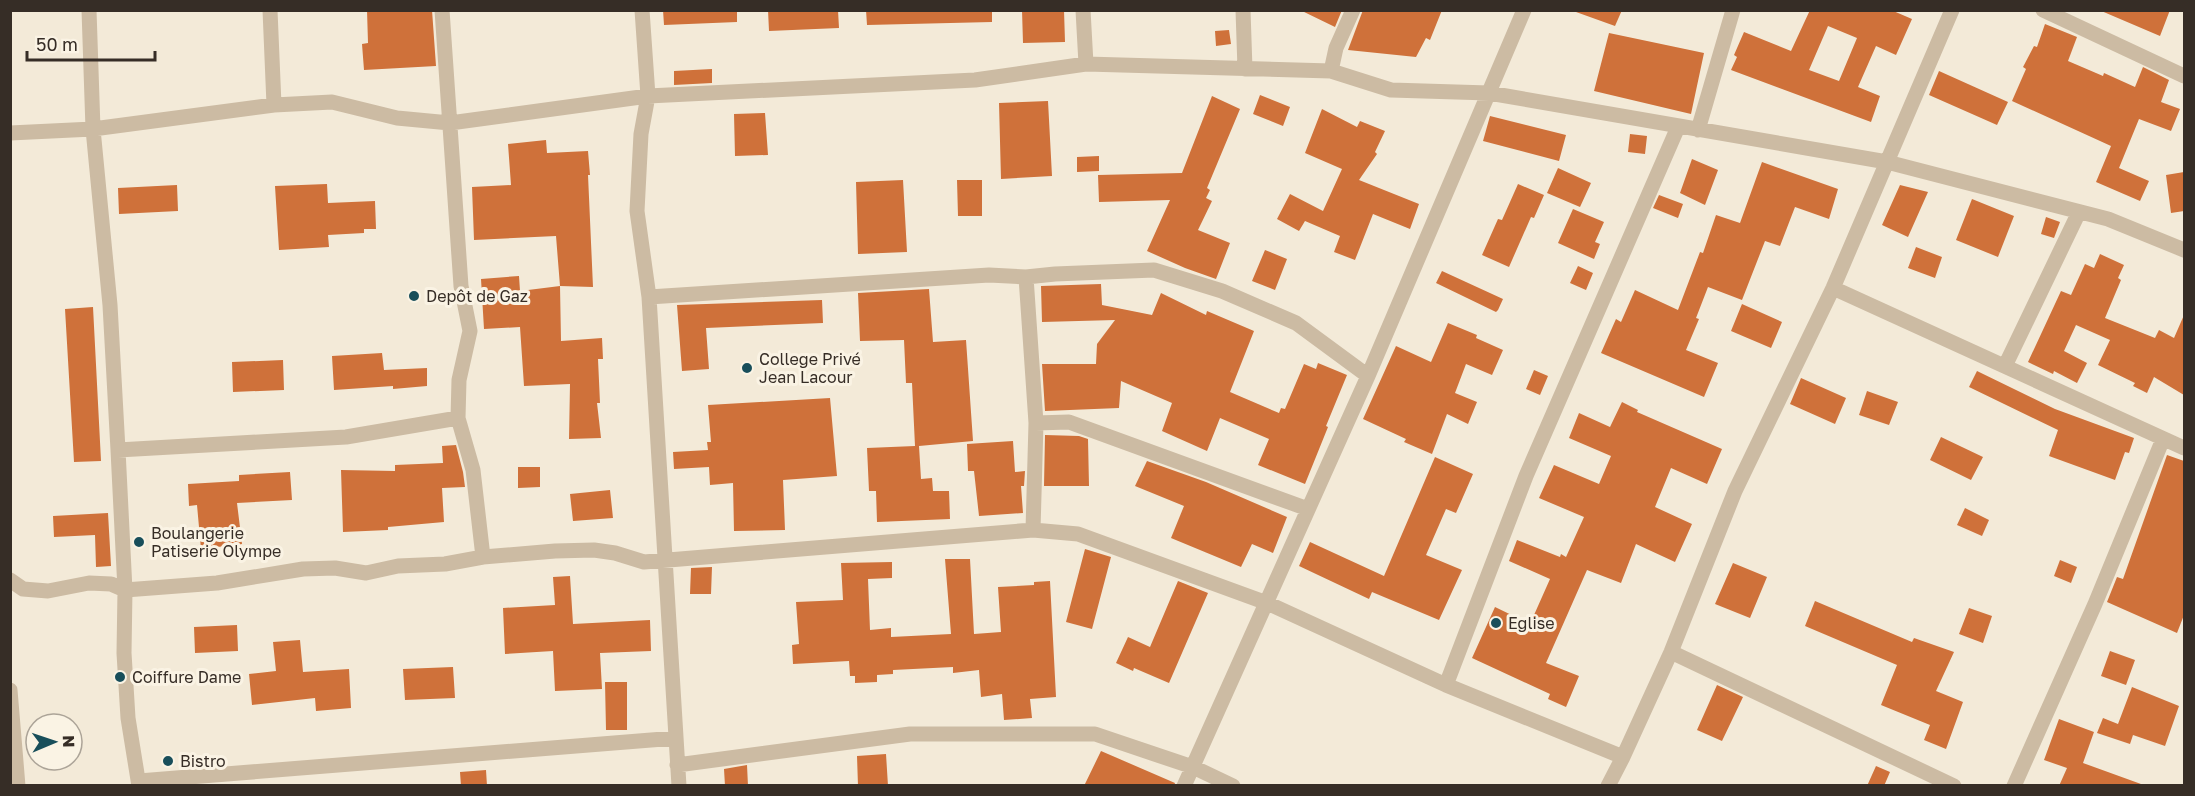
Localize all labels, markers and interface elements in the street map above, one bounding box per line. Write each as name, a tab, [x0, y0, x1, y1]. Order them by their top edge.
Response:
scale bar	[27, 24, 154, 62]
text: 50 m	[36, 33, 78, 55]
place label: Depôt de Gaz	[426, 286, 528, 306]
marker: Depôt de Gaz	[407, 289, 421, 303]
place label: College Privé Jean Lacour	[759, 349, 861, 387]
marker: College Privé Jean Lacour	[740, 361, 754, 375]
place label: Boulangerie Patiserie Olympe	[151, 523, 281, 561]
marker: Boulangerie Patiserie Olympe	[132, 535, 146, 549]
place label: Eglise	[1508, 613, 1555, 633]
marker: Eglise	[1489, 616, 1503, 630]
place label: Coiffure Dame	[132, 667, 241, 687]
marker: Coiffure Dame	[113, 670, 127, 684]
north arrow	[24, 712, 84, 772]
text: N	[59, 735, 79, 748]
place label: Bistro	[180, 751, 226, 771]
marker: Bistro	[161, 754, 175, 768]

